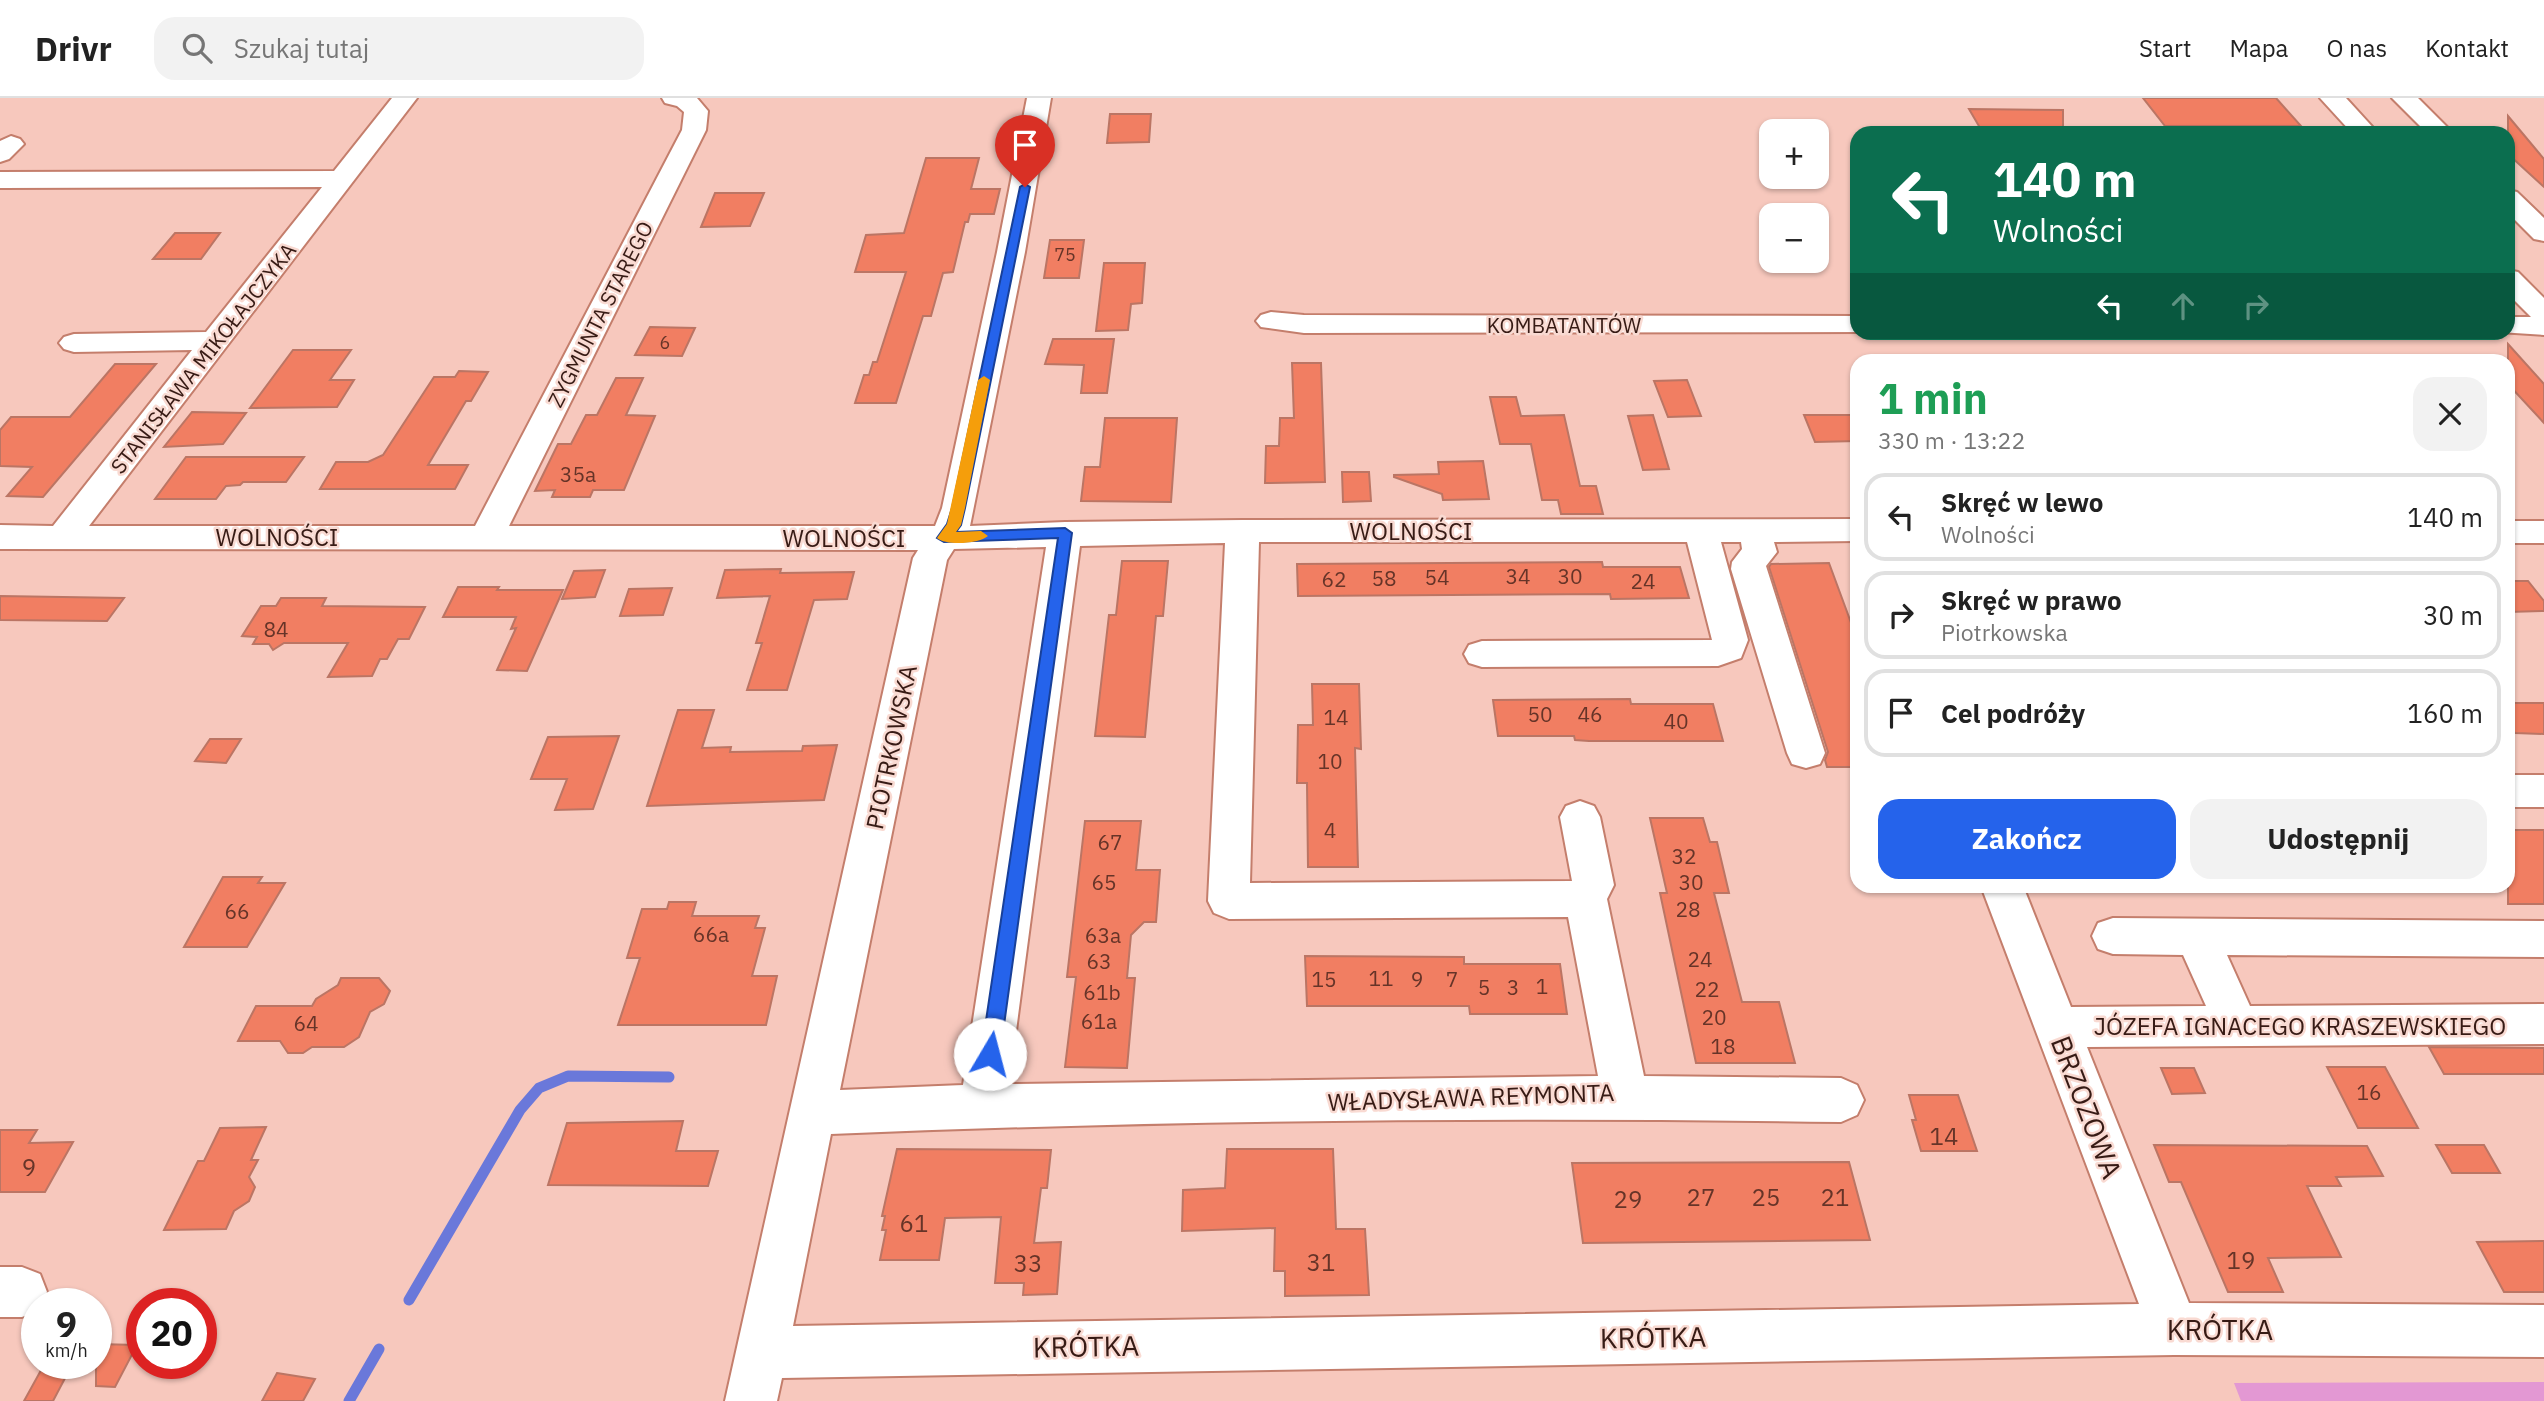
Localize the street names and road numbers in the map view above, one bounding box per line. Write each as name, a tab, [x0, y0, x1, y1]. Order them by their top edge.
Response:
street label: ZYGMUNTA STAREGO	[541, 216, 659, 412]
street label: STANISŁAWA MIKOŁAJCZYKA	[104, 237, 302, 479]
street label: KOMBATANTÓW	[1487, 311, 1642, 339]
street label: WOLNOŚCI	[1350, 515, 1472, 547]
street label: WOLNOŚCI	[216, 521, 338, 553]
street label: WOLNOŚCI	[783, 522, 905, 554]
street label: PIOTRKOWSKA	[858, 662, 924, 832]
street label: JÓZEFA IGNACEGO KRASZEWSKIEGO	[2094, 1010, 2506, 1042]
street label: BRZOZOWA	[2043, 1030, 2131, 1184]
street label: WŁADYSŁAWA REYMONTA	[1327, 1076, 1615, 1118]
street label: KRÓTKA	[2167, 1311, 2273, 1348]
street label: KRÓTKA	[1599, 1318, 1707, 1356]
street label: KRÓTKA	[1032, 1327, 1140, 1365]

